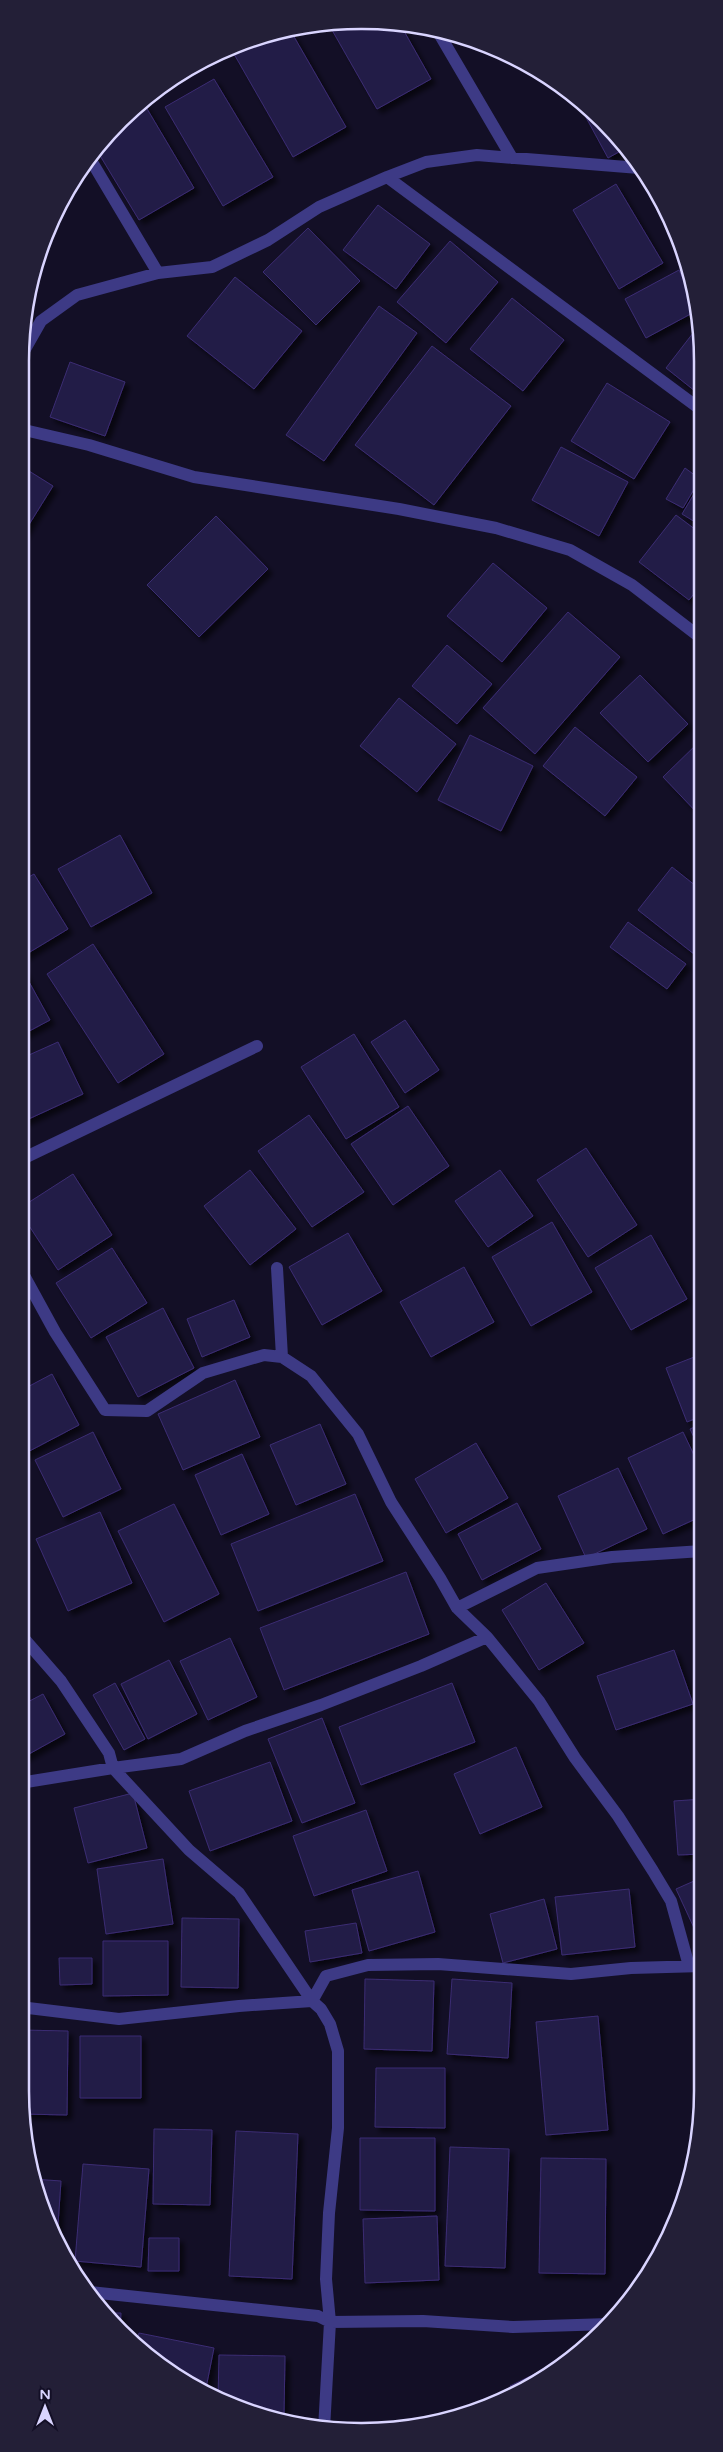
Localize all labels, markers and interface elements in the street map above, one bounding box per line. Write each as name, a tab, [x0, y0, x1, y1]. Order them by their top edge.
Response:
north arrow	[20, 2382, 70, 2432]
text: N	[39, 2386, 51, 2403]

